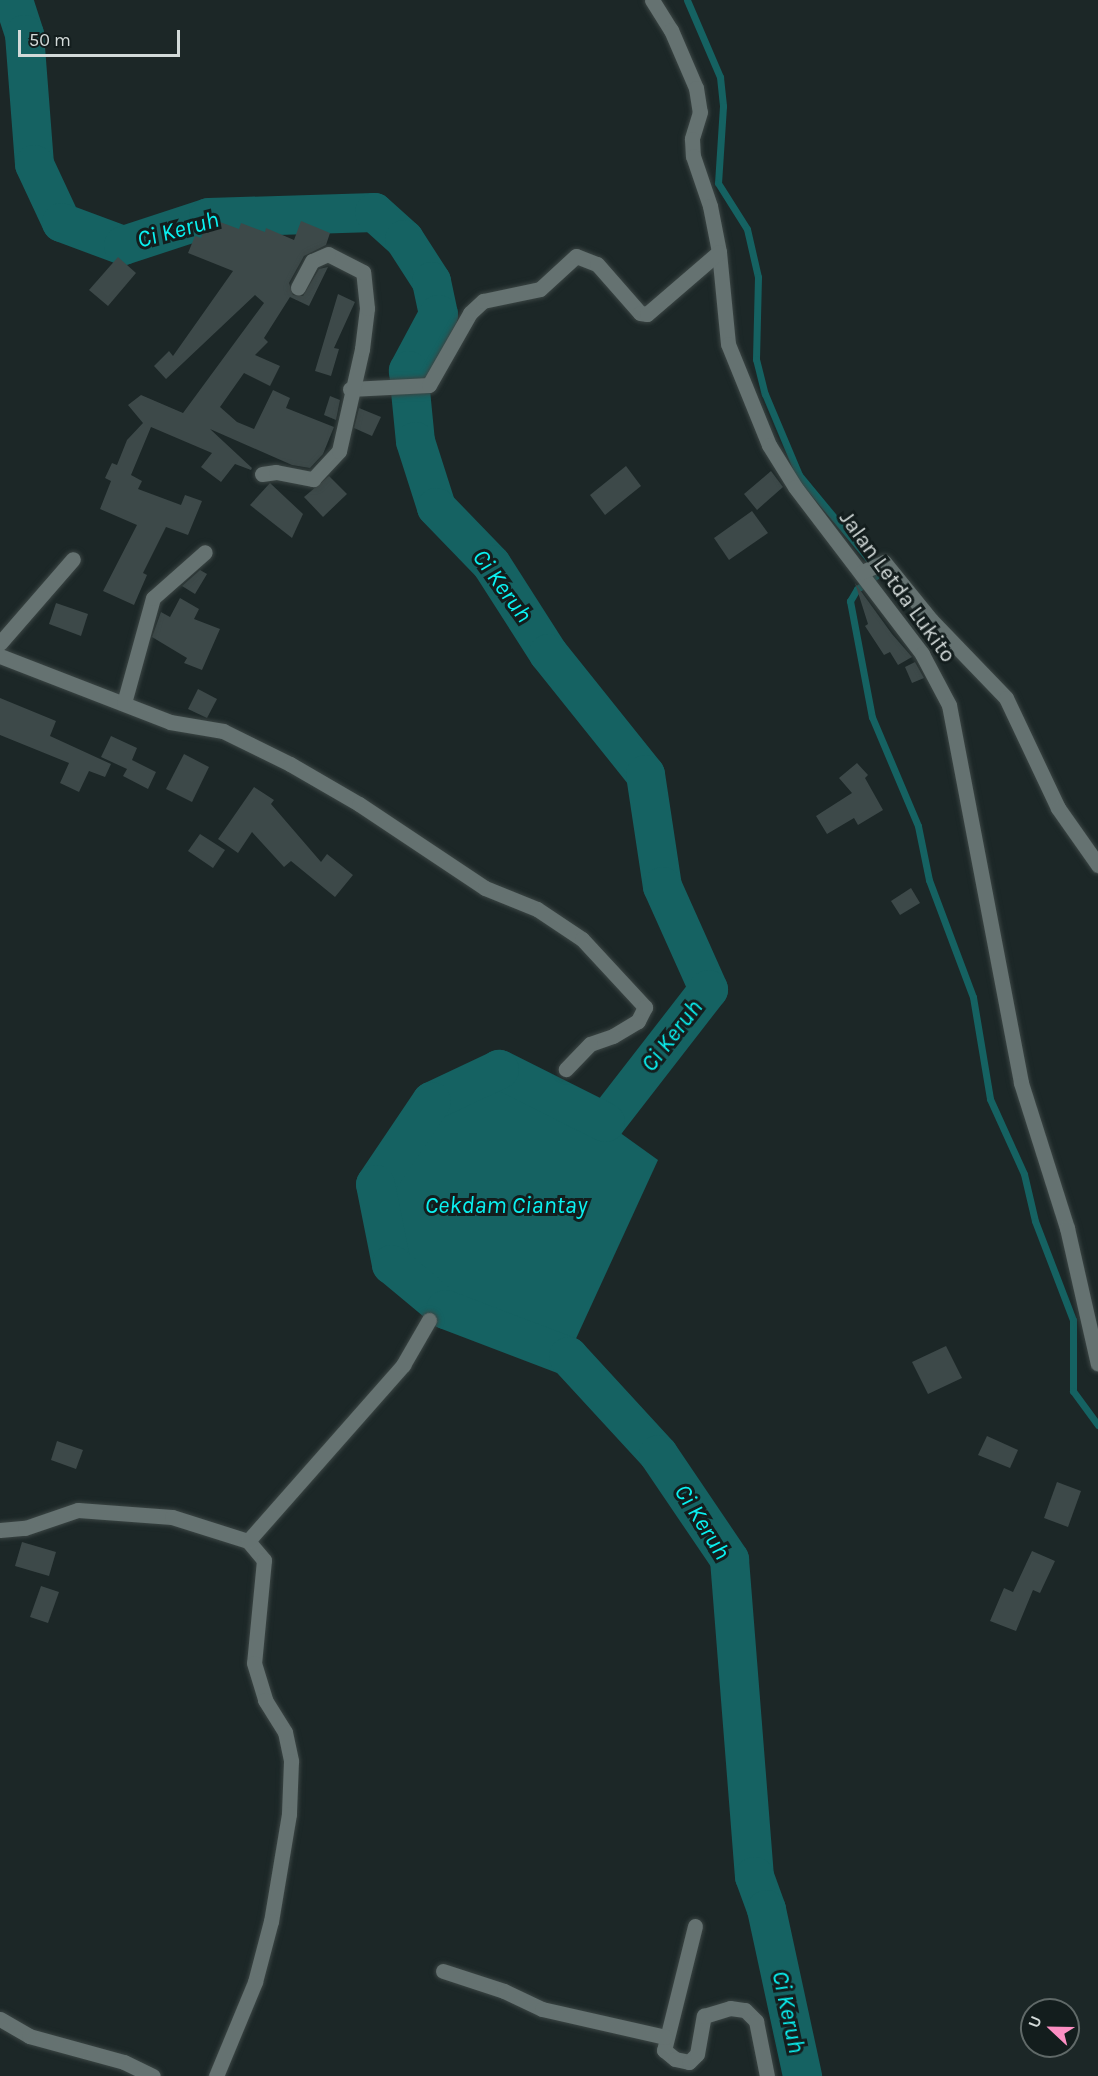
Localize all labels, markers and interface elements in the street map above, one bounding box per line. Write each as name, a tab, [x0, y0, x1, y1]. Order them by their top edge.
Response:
scale bar	[21, 18, 183, 56]
text: 50 m	[29, 29, 71, 51]
water label: Ci Keruh	[134, 205, 222, 255]
street label: Jalan Letda Lukito	[833, 506, 961, 668]
water label: Ci Keruh	[466, 544, 538, 628]
water label: Ci Keruh	[635, 994, 709, 1078]
water label: Cekdam Ciantay	[425, 1192, 587, 1220]
water label: Ci Keruh	[668, 1479, 736, 1565]
water label: Ci Keruh	[765, 1968, 811, 2056]
north arrow	[1020, 1998, 1080, 2058]
text: U	[1024, 2013, 1046, 2031]

